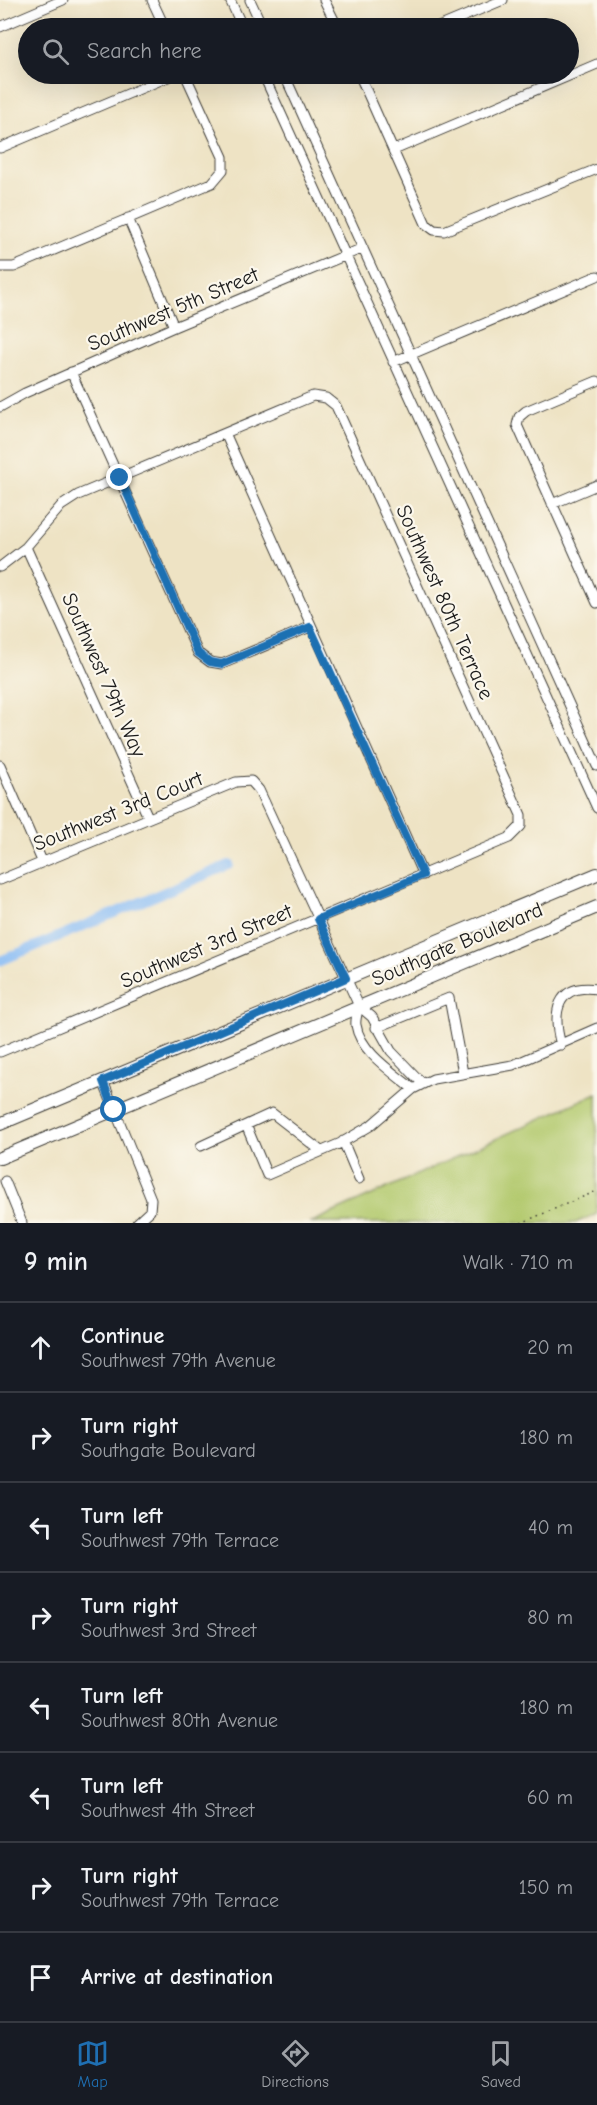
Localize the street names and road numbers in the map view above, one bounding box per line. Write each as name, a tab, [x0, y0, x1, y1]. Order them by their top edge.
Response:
street label: Southwest 5th Street	[84, 262, 263, 356]
street label: Southwest 80th Terrace	[391, 501, 499, 703]
street label: Southwest 79th Way	[57, 589, 151, 761]
street label: Southwest 3rd Court	[30, 766, 207, 856]
street label: Southgate Boulevard	[368, 897, 546, 991]
street label: Southwest 3rd Street	[117, 899, 296, 993]

